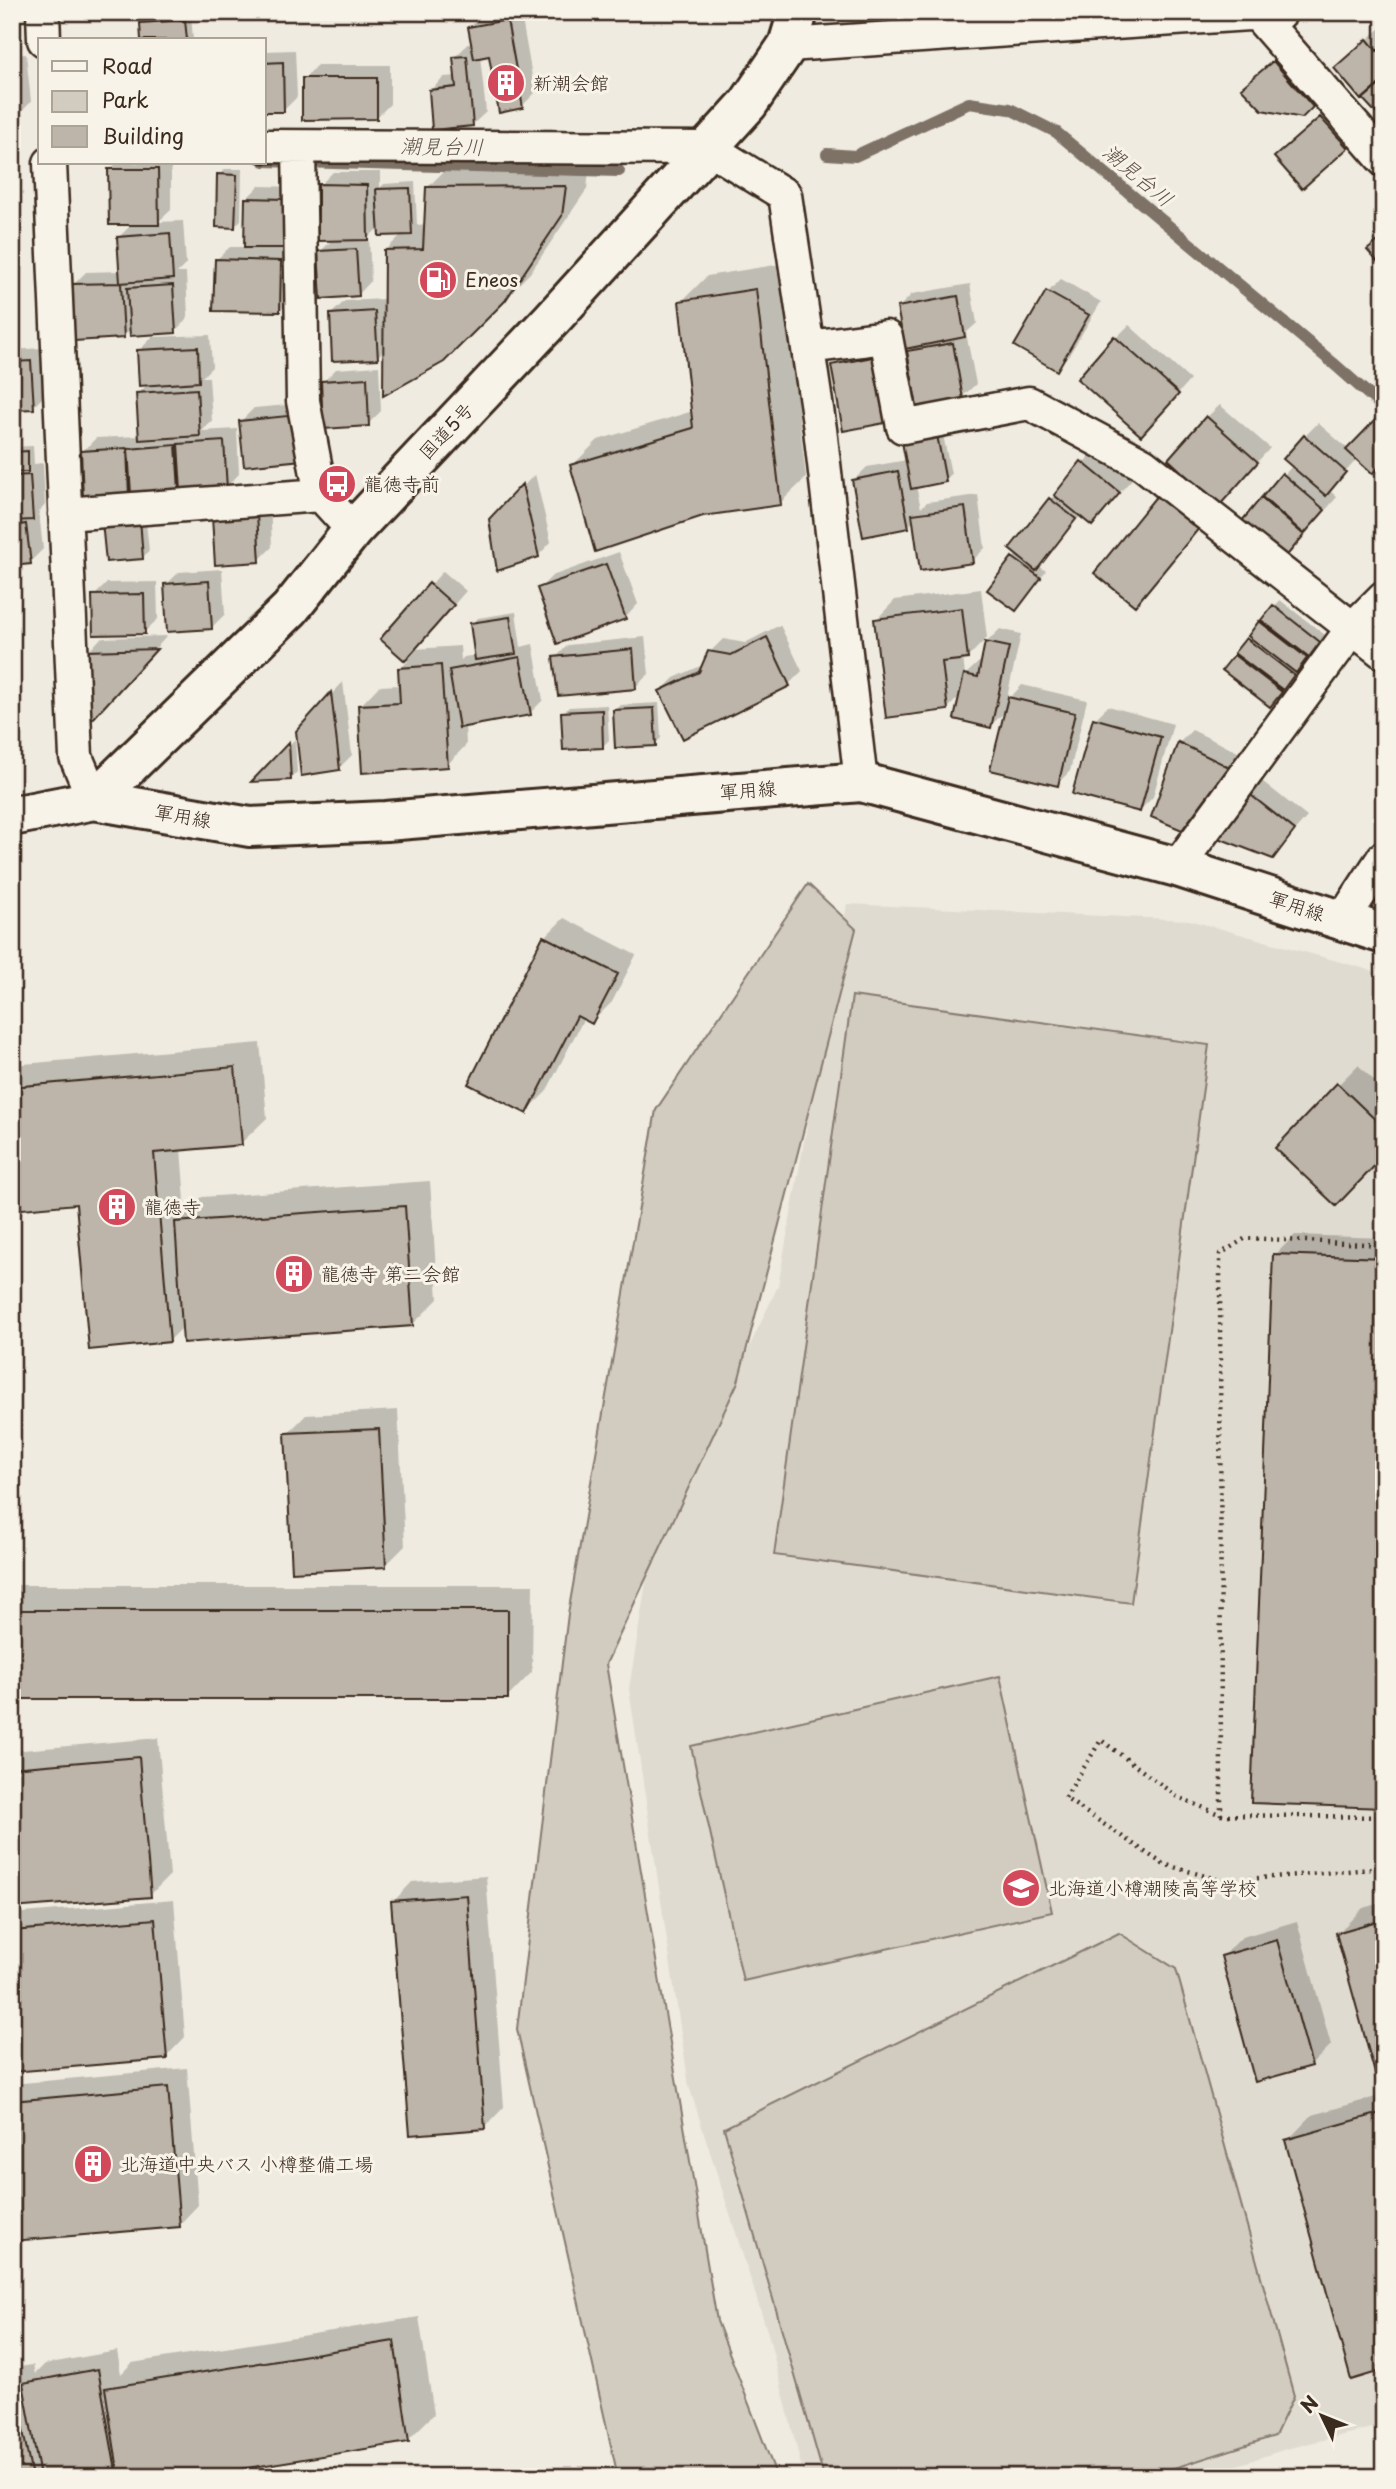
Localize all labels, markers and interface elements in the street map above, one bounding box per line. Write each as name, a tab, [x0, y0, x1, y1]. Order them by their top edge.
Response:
legend	[38, 38, 266, 164]
text: Road	[102, 49, 153, 81]
building icon: 新潮会館	[485, 62, 527, 104]
place label: 新潮会館	[533, 68, 609, 96]
text: Park	[102, 83, 149, 115]
text: Building	[102, 119, 184, 151]
water label: 潮見台川	[400, 128, 484, 162]
water label: 潮見台川	[1097, 135, 1182, 214]
fuel station icon: Eneos	[417, 259, 459, 301]
place label: Eneos	[465, 265, 518, 293]
street label: 国道5号	[411, 395, 479, 465]
bus stop icon: 龍徳寺前	[316, 463, 358, 505]
place label: 龍徳寺前	[364, 469, 440, 497]
street label: 軍用線	[719, 773, 777, 805]
street label: 軍用線	[153, 796, 214, 834]
street label: 軍用線	[1266, 883, 1329, 927]
building icon: 龍徳寺	[96, 1186, 138, 1228]
place label: 龍徳寺	[144, 1192, 201, 1220]
building icon: 龍徳寺 第二会館	[273, 1253, 315, 1295]
place label: 龍徳寺 第二会館	[321, 1259, 460, 1287]
school or university icon: 北海道小樽潮陵高等学校	[1000, 1867, 1042, 1909]
place label: 北海道小樽潮陵高等学校	[1048, 1873, 1257, 1901]
building icon: 北海道中央バス 小樽整備工場	[72, 2143, 114, 2185]
place label: 北海道中央バス 小樽整備工場	[120, 2149, 373, 2177]
north arrow	[1288, 2380, 1358, 2450]
text: N	[1293, 2389, 1324, 2419]

